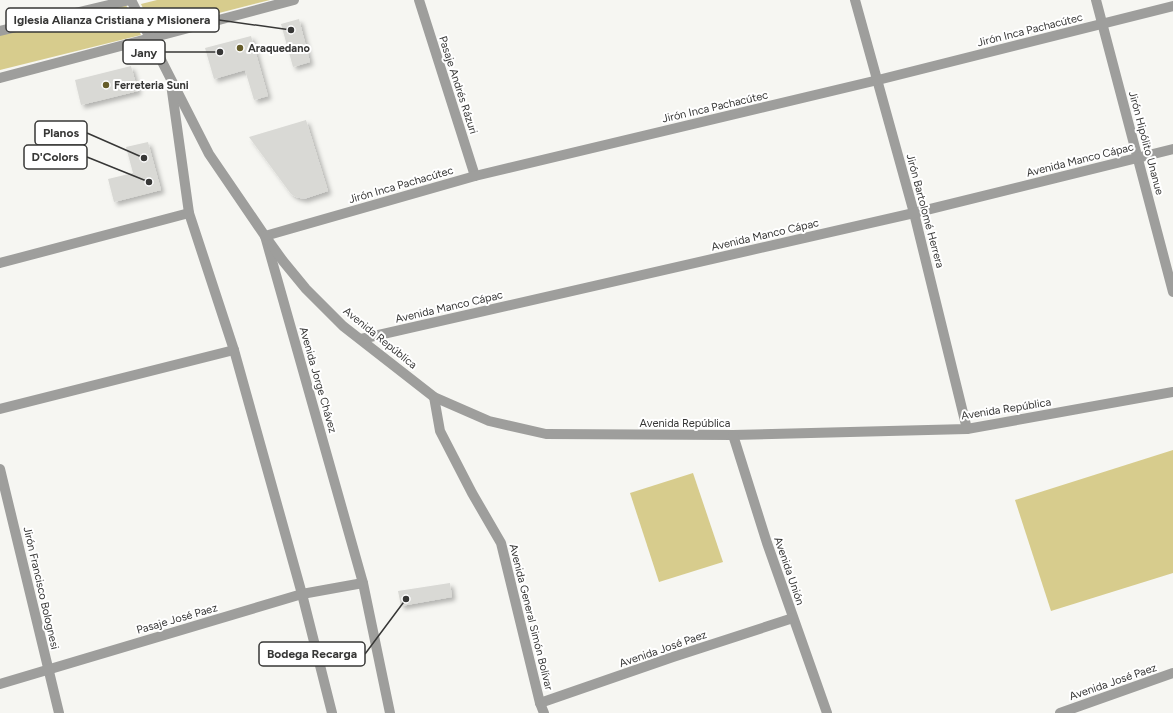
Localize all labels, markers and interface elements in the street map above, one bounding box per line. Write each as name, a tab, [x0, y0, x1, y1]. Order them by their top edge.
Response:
callout: Iglesia Alianza Cristiana y Misionera	[6, 8, 219, 32]
street label: Jirón Inca Pachacútec	[976, 11, 1084, 49]
text: Iglesia Alianza Cristiana y Misionera	[14, 13, 210, 27]
street label: Pasaje Andrés Rázuri	[436, 34, 480, 136]
callout: Jany	[123, 40, 165, 64]
place label: Araquedano	[248, 42, 310, 55]
marker: Araquedano	[235, 43, 245, 53]
text: Jany	[131, 46, 157, 60]
place label: Ferreteria Suni	[114, 79, 189, 92]
marker: Ferreteria Suni	[101, 80, 111, 90]
street label: Jirón Inca Pachacútec	[661, 88, 769, 126]
street label: Jirón Hipólito Unanue	[1126, 90, 1166, 196]
callout: Planos	[35, 121, 87, 145]
text: Planos	[43, 126, 79, 140]
street label: Avenida Manco Cápac	[1025, 140, 1135, 180]
callout: D'Colors	[24, 145, 87, 169]
text: D'Colors	[31, 150, 79, 164]
street label: Jirón Bartolomé Herrera	[903, 152, 947, 270]
street label: Jirón Inca Pachacútec	[347, 164, 455, 206]
street label: Avenida Manco Cápac	[710, 216, 820, 254]
street label: Avenida Manco Cápac	[394, 288, 504, 326]
street label: Avenida República	[341, 304, 419, 372]
street label: Avenida Jorge Chávez	[297, 325, 339, 435]
street label: Avenida República	[960, 395, 1052, 423]
street label: Avenida República	[640, 417, 730, 430]
street label: Jirón Francisco Bolognesi	[21, 525, 61, 651]
street label: Avenida Unión	[771, 535, 807, 607]
street label: Avenida General Simón Bolívar	[507, 543, 556, 692]
street label: Pasaje José Paez	[135, 601, 219, 637]
street label: Avenida José Paez	[618, 628, 708, 670]
callout: Bodega Recarga	[259, 642, 365, 666]
text: Bodega Recarga	[267, 647, 357, 661]
street label: Avenida José Paez	[1068, 661, 1158, 703]

